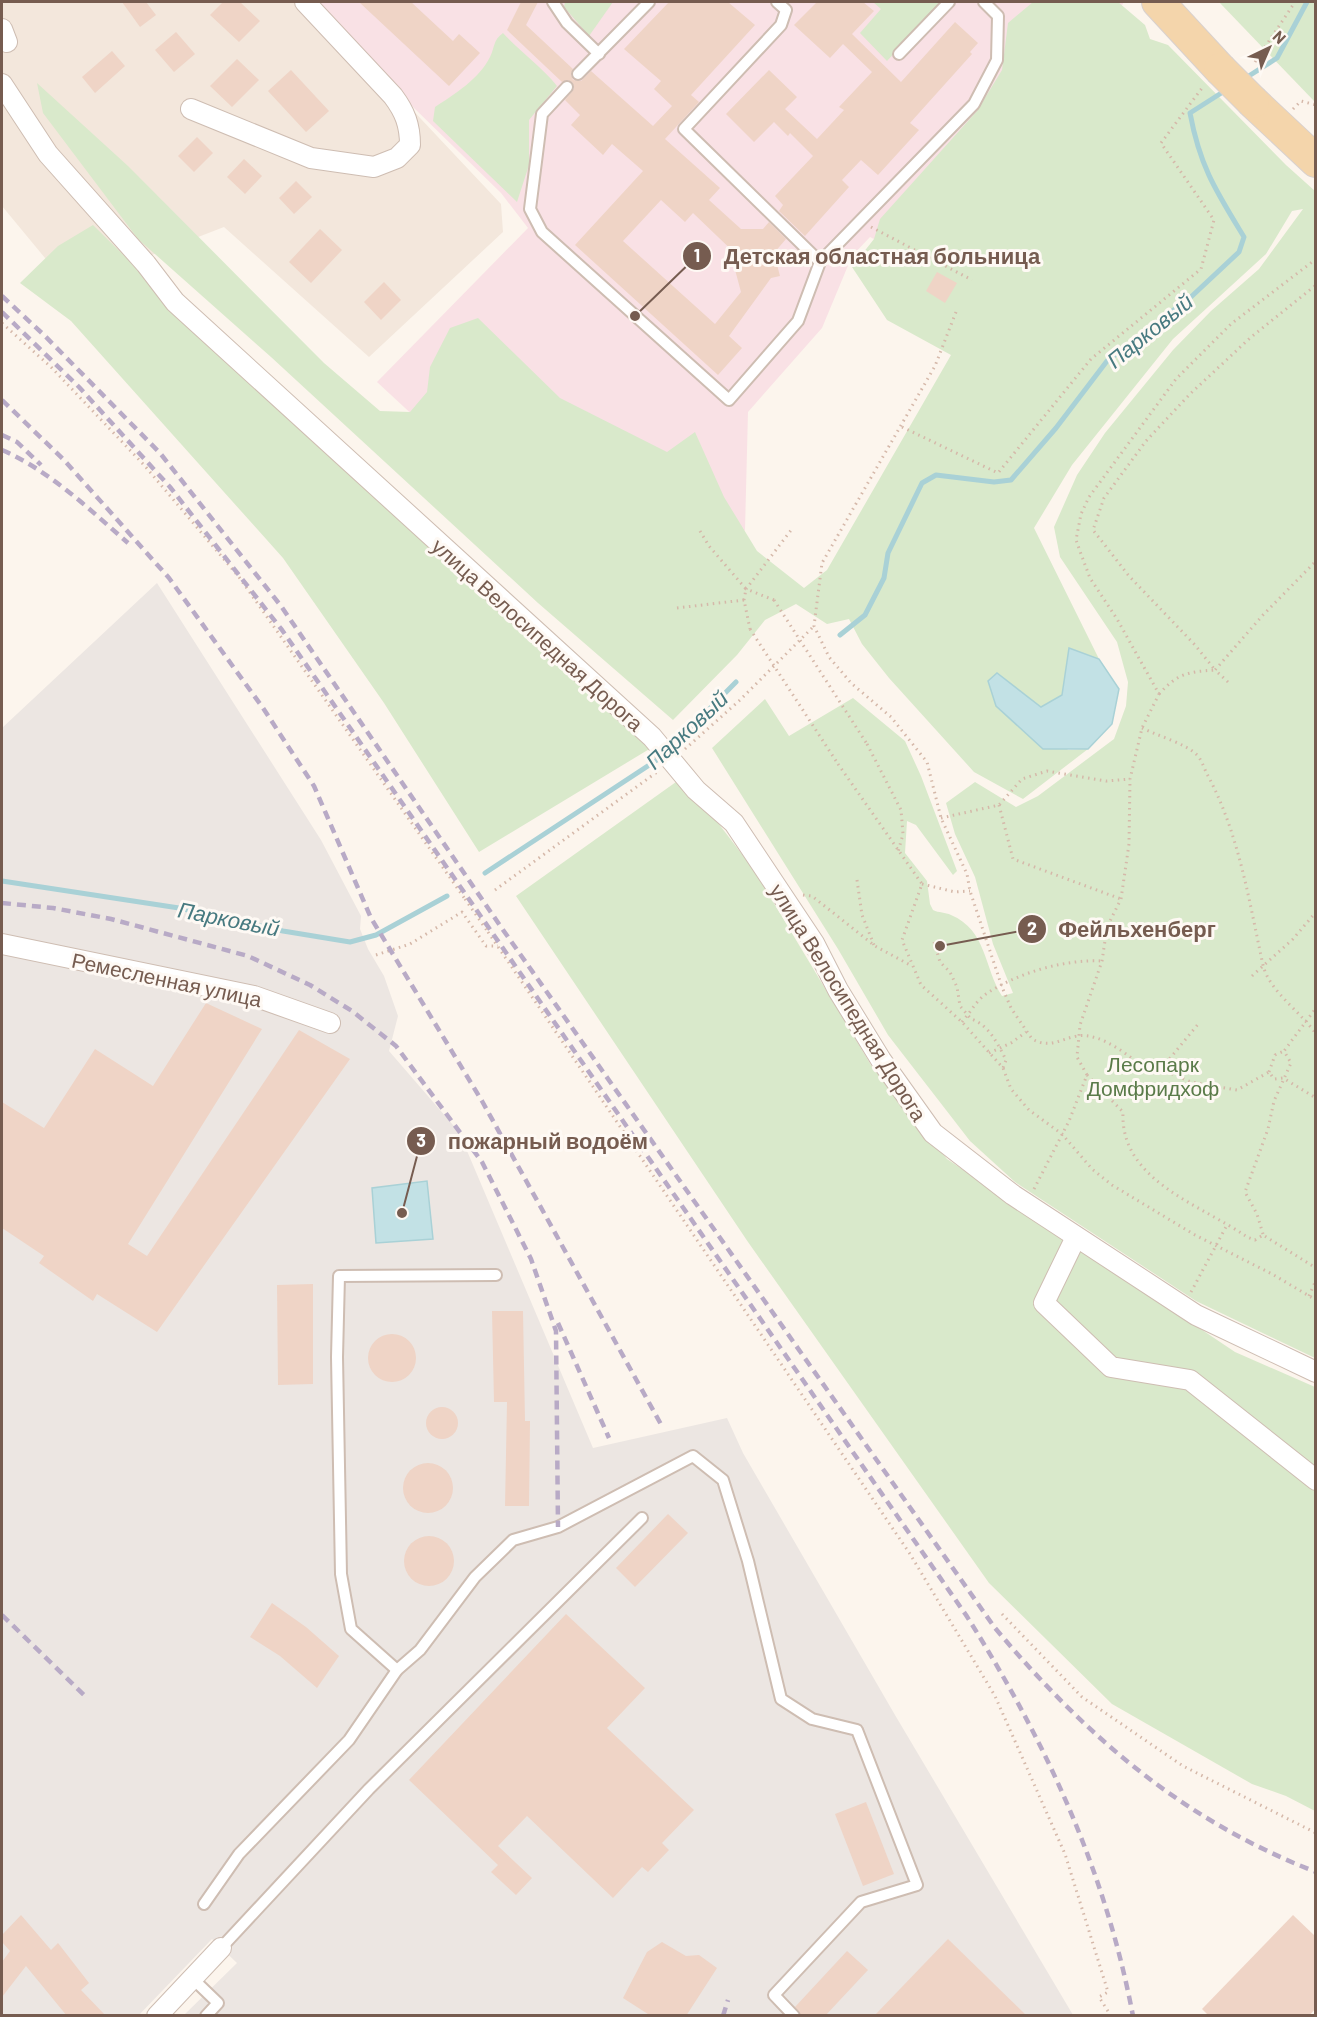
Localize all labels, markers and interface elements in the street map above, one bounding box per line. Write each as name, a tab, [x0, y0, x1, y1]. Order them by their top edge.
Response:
north arrow	[1239, 18, 1299, 78]
text: N	[1269, 26, 1290, 47]
callout: Детская областная больница	[682, 236, 1052, 276]
text: Детская областная больница	[724, 242, 1041, 269]
text: 1	[694, 244, 700, 266]
water label: Парковый	[1101, 288, 1198, 373]
street label: улица Велосипедная Дорога	[427, 533, 649, 736]
water label: Парковый	[639, 684, 733, 774]
street label: улица Велосипедная Дорога	[765, 879, 933, 1126]
water label: Парковый	[176, 895, 282, 942]
callout: Фейльхенберг	[1017, 909, 1228, 949]
text: Фейльхенберг	[1058, 915, 1216, 942]
text: 2	[1027, 917, 1037, 939]
street label: Ремесленная улица	[70, 947, 265, 1011]
park label: Лесопарк Домфридхоф	[1087, 1051, 1219, 1100]
callout: пожарный водоём	[406, 1121, 660, 1161]
text: пожарный водоём	[448, 1127, 648, 1154]
text: 3	[416, 1129, 426, 1151]

